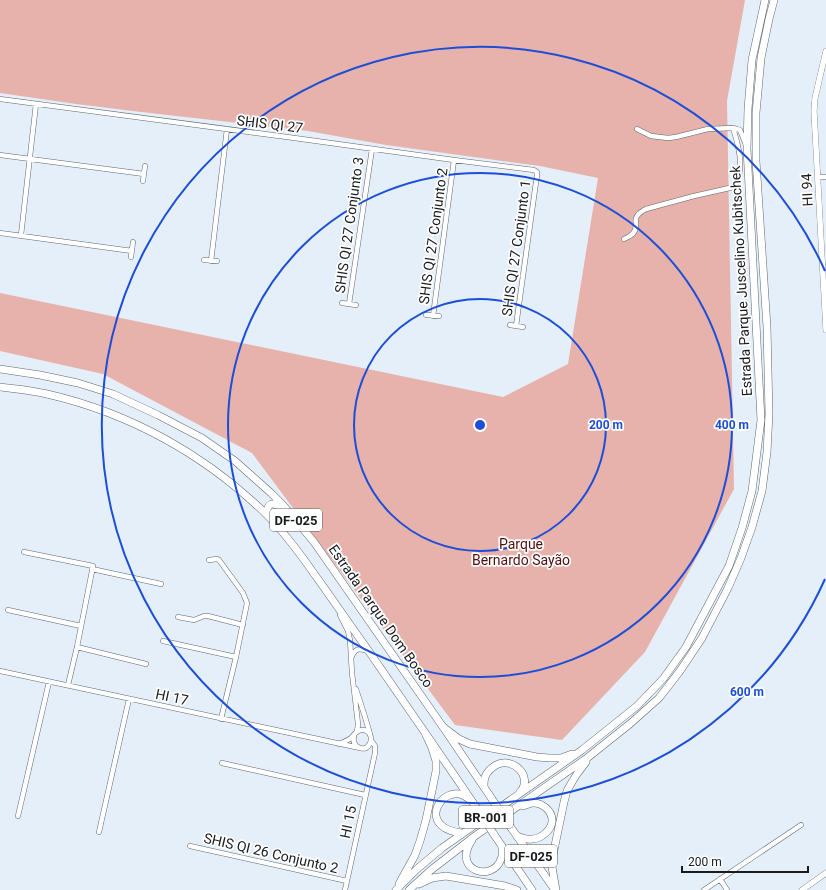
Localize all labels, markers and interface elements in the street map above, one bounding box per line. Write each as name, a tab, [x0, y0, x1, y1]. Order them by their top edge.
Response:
street label: SHIS QI 27	[236, 112, 304, 136]
street label: SHIS QI 27 Conjunto 3	[332, 156, 366, 294]
street label: Estrada Parque Juscelino Kubitschek	[727, 164, 755, 397]
street label: SHIS QI 27 Conjunto 2	[416, 167, 451, 305]
street label: HI 94	[798, 173, 816, 207]
street label: SHIS QI 27 Conjunto 1	[499, 179, 533, 317]
centre of rings	[473, 418, 487, 432]
text: 200 m	[589, 418, 623, 432]
text: 400 m	[715, 418, 749, 432]
road number: DF-025	[270, 509, 322, 531]
park label: Parque Bernardo Sayão	[472, 536, 570, 568]
street label: Estrada Parque Dom Bosco	[326, 542, 436, 690]
text: 600 m	[730, 685, 764, 699]
street label: HI 17	[154, 686, 190, 708]
street label: HI 15	[337, 804, 359, 840]
road number: BR-001	[459, 806, 513, 828]
street label: SHIS QI 26 Conjunto 2	[202, 830, 340, 876]
road number: DF-025	[505, 845, 557, 867]
scale bar	[682, 848, 808, 874]
text: 200 m	[688, 855, 722, 869]

